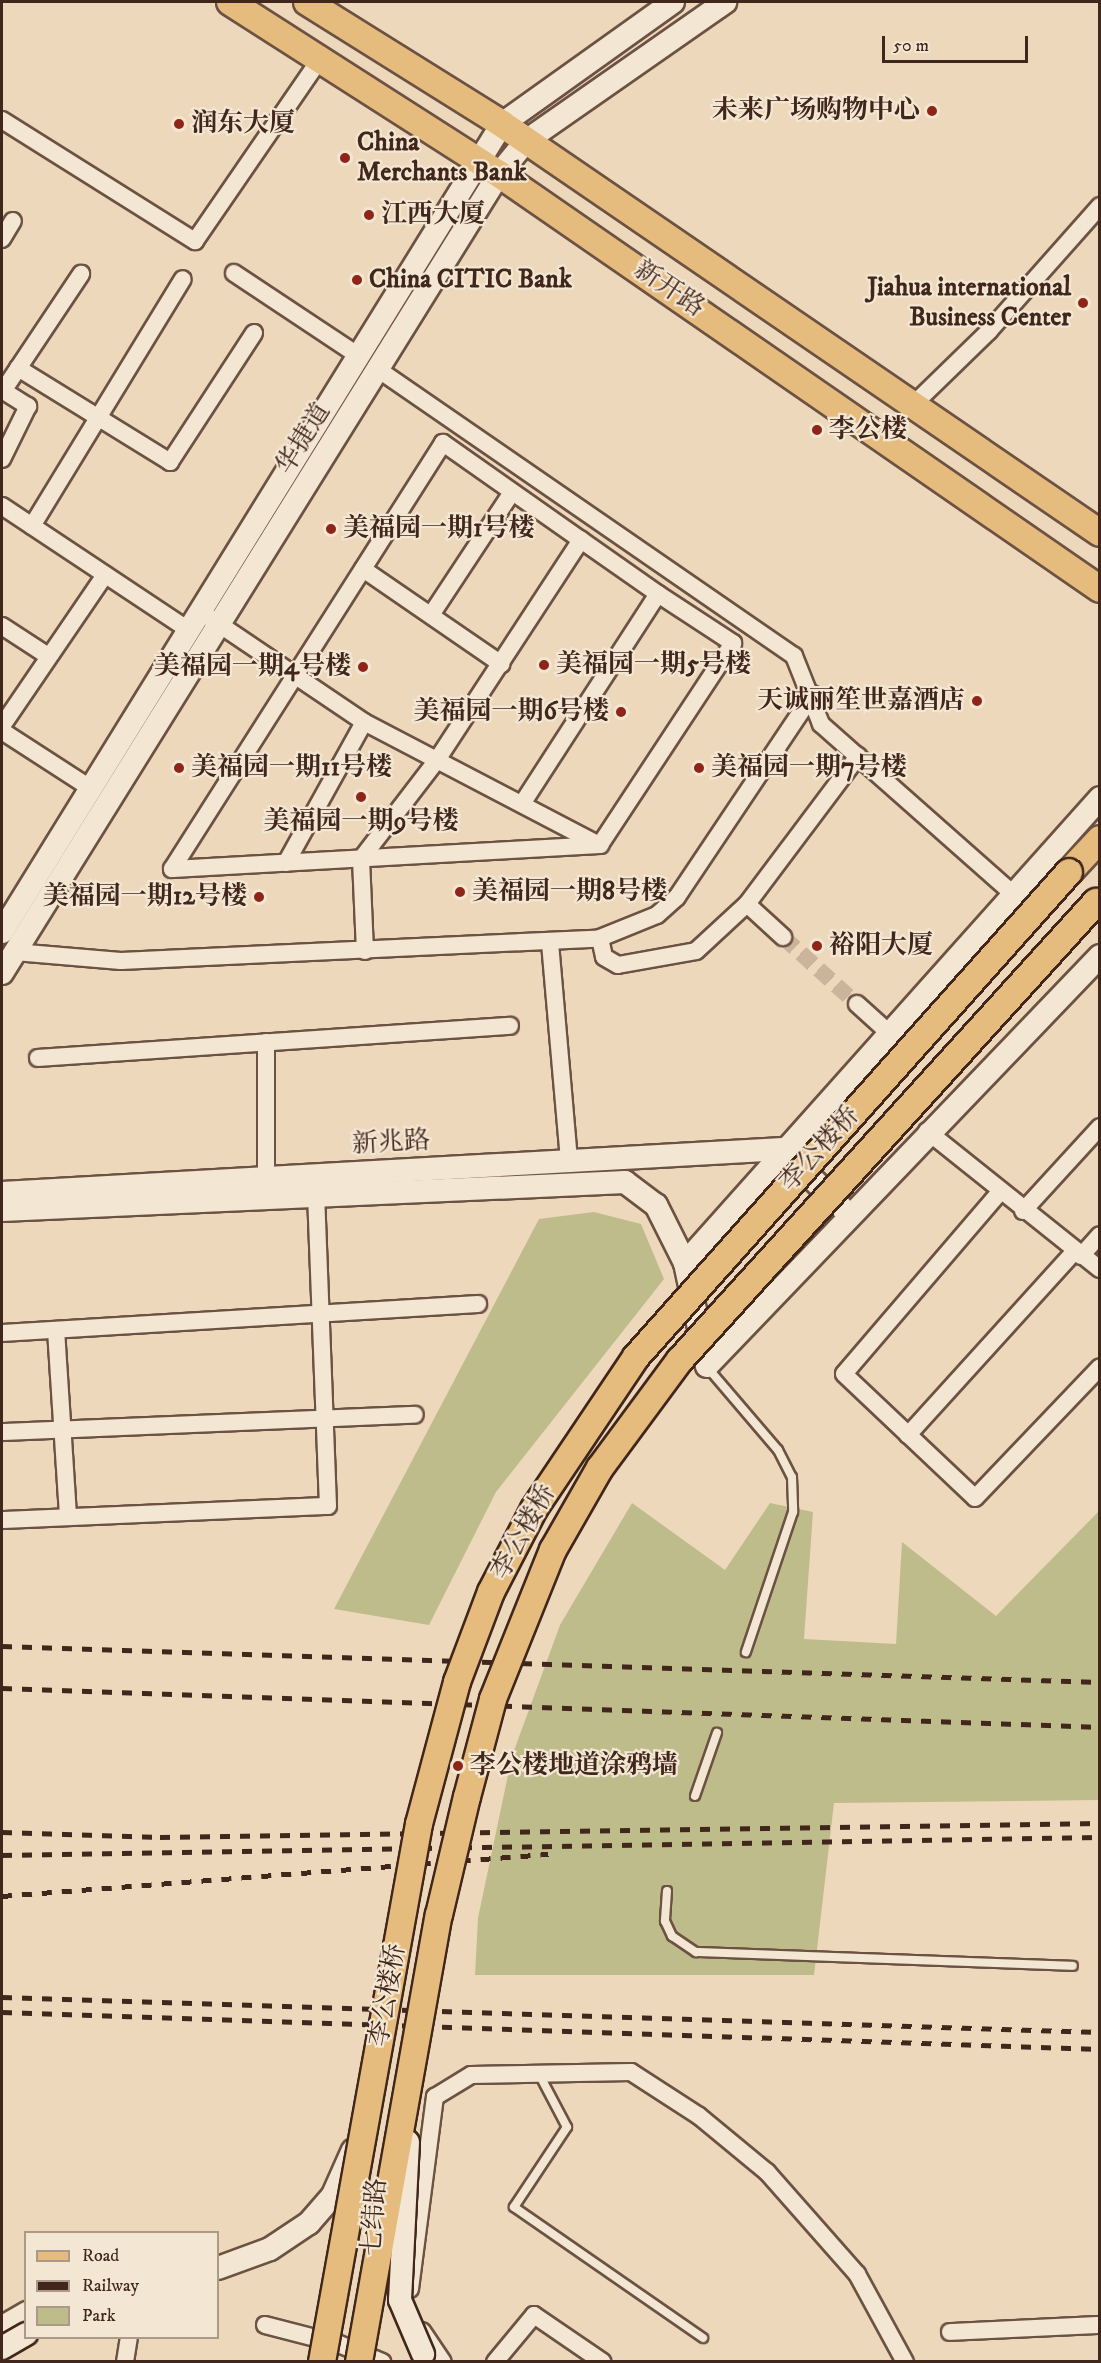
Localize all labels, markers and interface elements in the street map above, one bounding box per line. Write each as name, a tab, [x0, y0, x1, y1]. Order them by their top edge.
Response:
scale bar	[885, 24, 1030, 62]
text: 50 m	[893, 35, 929, 57]
place label: 未来广场购物中心	[712, 95, 920, 127]
marker: 未来广场购物中心	[925, 104, 939, 118]
place label: 润东大厦	[191, 108, 295, 140]
marker: 润东大厦	[172, 117, 186, 131]
place label: China Merchants Bank	[357, 127, 527, 188]
marker: China Merchants Bank	[338, 151, 352, 165]
place label: 江西大厦	[381, 199, 485, 231]
marker: 江西大厦	[362, 208, 376, 222]
street label: 新开路	[628, 254, 710, 324]
place label: China CITIC Bank	[369, 264, 572, 296]
place label: Jiahua international Business Center	[867, 272, 1071, 334]
marker: China CITIC Bank	[350, 273, 364, 287]
marker: Jiahua international Business Center	[1076, 296, 1090, 310]
street label: 华捷道	[270, 398, 338, 480]
place label: 李公楼	[829, 414, 907, 446]
marker: 李公楼	[810, 423, 824, 437]
place label: 美福园一期1号楼	[343, 513, 535, 545]
marker: 美福园一期1号楼	[324, 522, 338, 536]
place label: 美福园一期5号楼	[556, 649, 751, 681]
place label: 美福园一期4号楼	[154, 651, 351, 683]
marker: 美福园一期5号楼	[537, 658, 551, 672]
marker: 美福园一期4号楼	[356, 660, 370, 674]
place label: 天诚丽笙世嘉酒店	[757, 685, 965, 717]
marker: 天诚丽笙世嘉酒店	[970, 694, 984, 708]
place label: 美福园一期6号楼	[413, 696, 609, 728]
marker: 美福园一期6号楼	[614, 705, 628, 719]
place label: 美福园一期11号楼	[191, 752, 392, 784]
place label: 美福园一期7号楼	[711, 752, 907, 784]
marker: 美福园一期11号楼	[172, 761, 186, 775]
marker: 美福园一期7号楼	[692, 761, 706, 775]
marker: 美福园一期9号楼	[354, 790, 368, 804]
place label: 美福园一期9号楼	[264, 806, 458, 838]
place label: 美福园一期8号楼	[472, 876, 667, 908]
place label: 美福园一期12号楼	[43, 881, 247, 913]
marker: 美福园一期8号楼	[453, 885, 467, 899]
marker: 美福园一期12号楼	[252, 890, 266, 904]
place label: 裕阳大厦	[829, 930, 933, 962]
marker: 裕阳大厦	[810, 939, 824, 953]
street label: 李公楼桥	[774, 1100, 866, 1198]
street label: 新兆路	[351, 1125, 431, 1161]
street label: 李公楼桥	[485, 1479, 563, 1585]
place label: 李公楼地道涂鸦墙	[470, 1750, 678, 1782]
marker: 李公楼地道涂鸦墙	[451, 1759, 465, 1773]
street label: 李公楼桥	[364, 1941, 412, 2049]
street label: 七纬路	[357, 2177, 393, 2257]
legend	[24, 2231, 219, 2339]
text: Road	[82, 2245, 119, 2267]
text: Railway	[82, 2275, 139, 2297]
text: Park	[82, 2305, 116, 2327]

